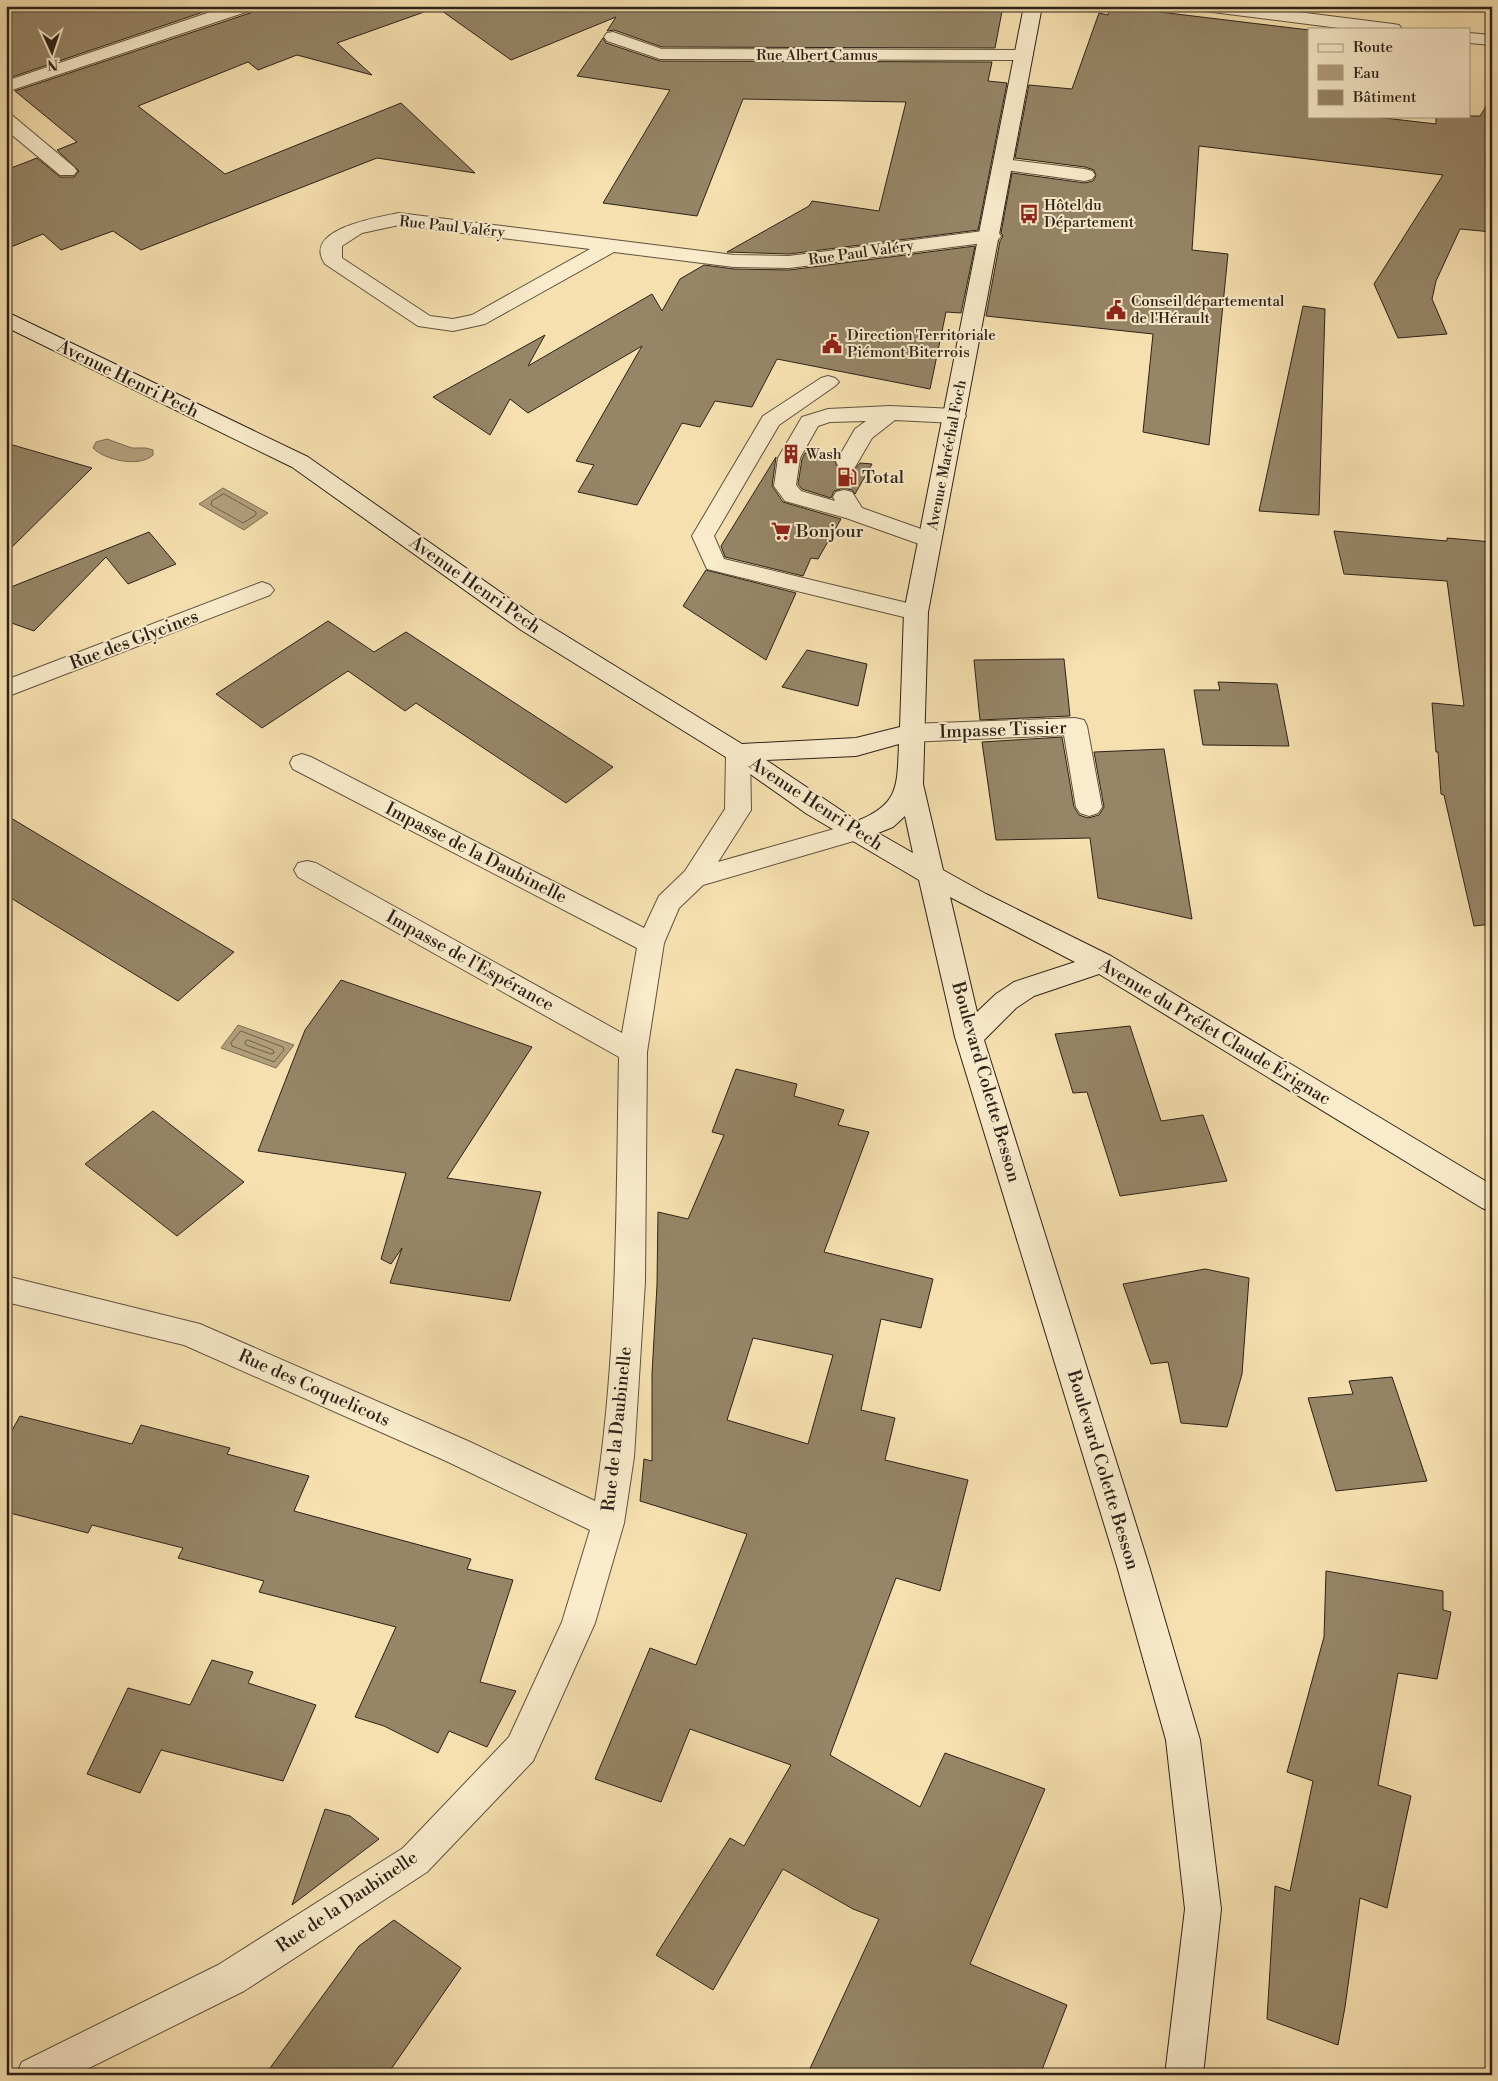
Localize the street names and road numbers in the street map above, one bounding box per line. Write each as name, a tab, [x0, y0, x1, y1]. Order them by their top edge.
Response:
street label: Rue Albert Camus	[756, 46, 878, 65]
street label: Rue Paul Valéry	[398, 212, 506, 242]
street label: Rue Paul Valéry	[807, 236, 916, 270]
street label: Avenue Henri Pech	[52, 334, 203, 423]
street label: Avenue Maréchal Foch	[923, 378, 971, 533]
street label: Avenue Henri Pech	[404, 531, 545, 639]
street label: Rue des Glycines	[66, 605, 202, 675]
street label: Impasse Tissier	[939, 716, 1067, 744]
street label: Avenue Henri Pech	[744, 752, 887, 856]
street label: Impasse de la Daubinelle	[381, 797, 571, 909]
street label: Impasse de l'Espérance	[382, 905, 558, 1017]
street label: Avenue du Préfet Claude Érignac	[1094, 953, 1335, 1110]
street label: Boulevard Colette Besson	[946, 978, 1026, 1185]
street label: Rue des Coquelicots	[234, 1344, 394, 1432]
street label: Rue de la Daubinelle	[597, 1345, 637, 1513]
street label: Boulevard Colette Besson	[1061, 1366, 1144, 1573]
street label: Rue de la Daubinelle	[272, 1846, 422, 1958]

